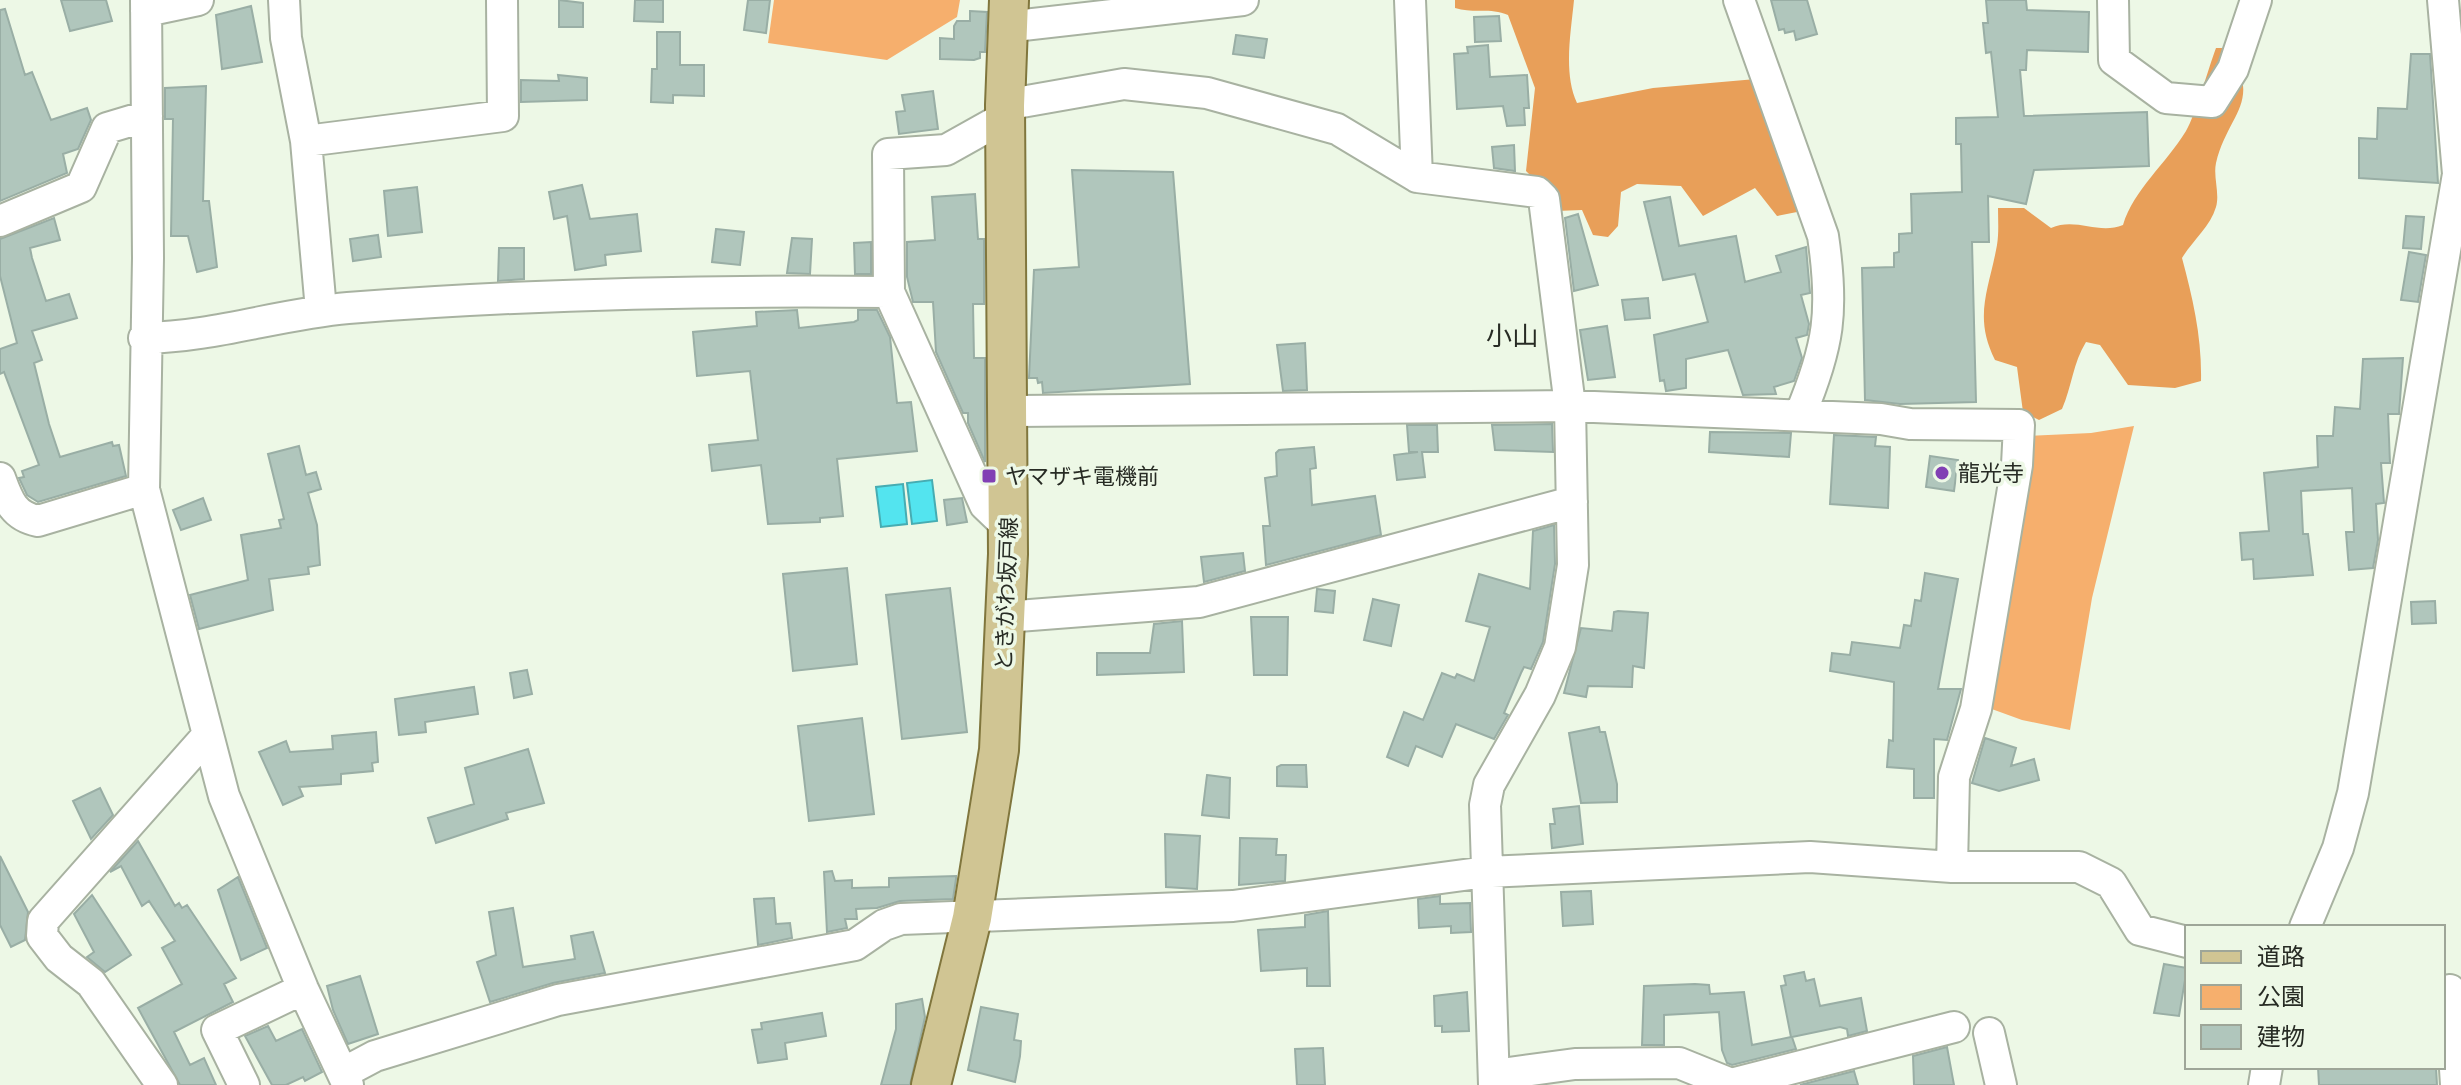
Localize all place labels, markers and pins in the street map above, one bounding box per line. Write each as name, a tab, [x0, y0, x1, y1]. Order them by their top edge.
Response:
place label: 龍光寺	[1958, 459, 2024, 487]
place label: ヤマザキ電機前	[1005, 462, 1159, 490]
marker: 龍光寺	[1933, 464, 1951, 482]
marker: ヤマザキ電機前	[980, 467, 998, 485]

